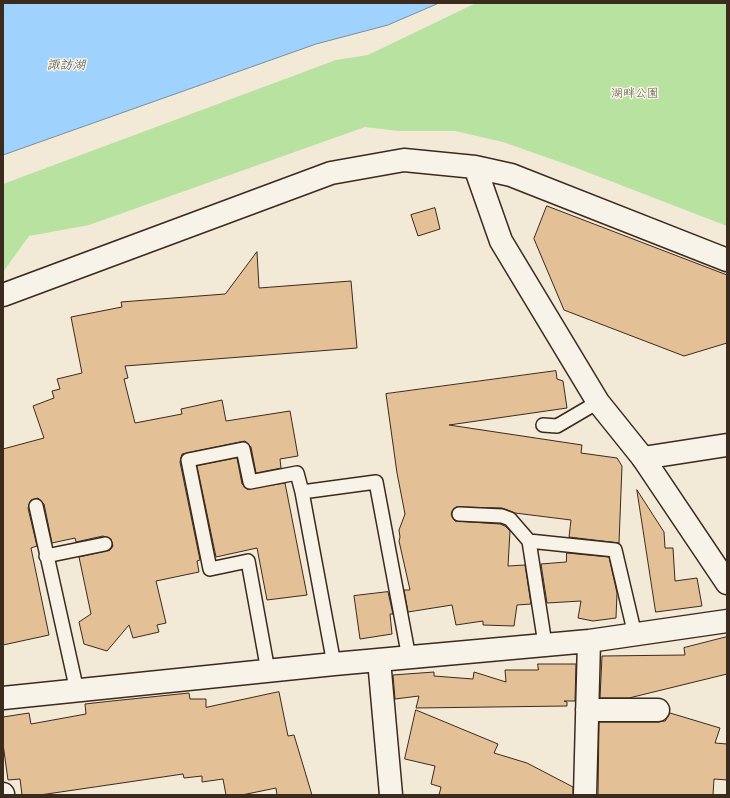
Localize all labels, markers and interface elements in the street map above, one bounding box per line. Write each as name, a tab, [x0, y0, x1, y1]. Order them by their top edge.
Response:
water label: 諏訪湖	[47, 58, 85, 74]
park label: 湖畔公園	[611, 87, 659, 101]

